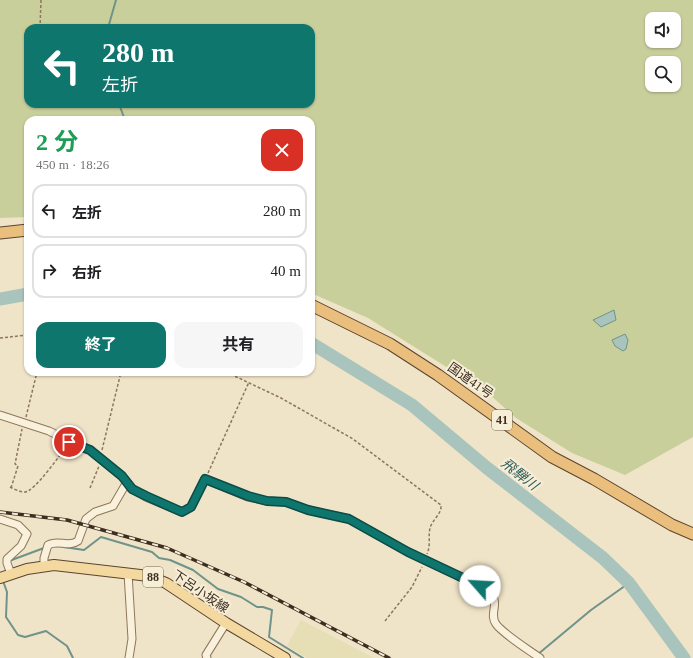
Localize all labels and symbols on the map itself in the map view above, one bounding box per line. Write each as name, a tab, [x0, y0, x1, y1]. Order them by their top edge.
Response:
street label: 国道41号	[445, 359, 496, 401]
road number: 41	[492, 410, 512, 430]
pin	[52, 425, 86, 459]
water label: 飛騨川	[499, 456, 542, 494]
position arrow	[459, 565, 501, 607]
road number: 88	[143, 567, 163, 587]
street label: 下呂小坂線	[170, 567, 232, 616]

